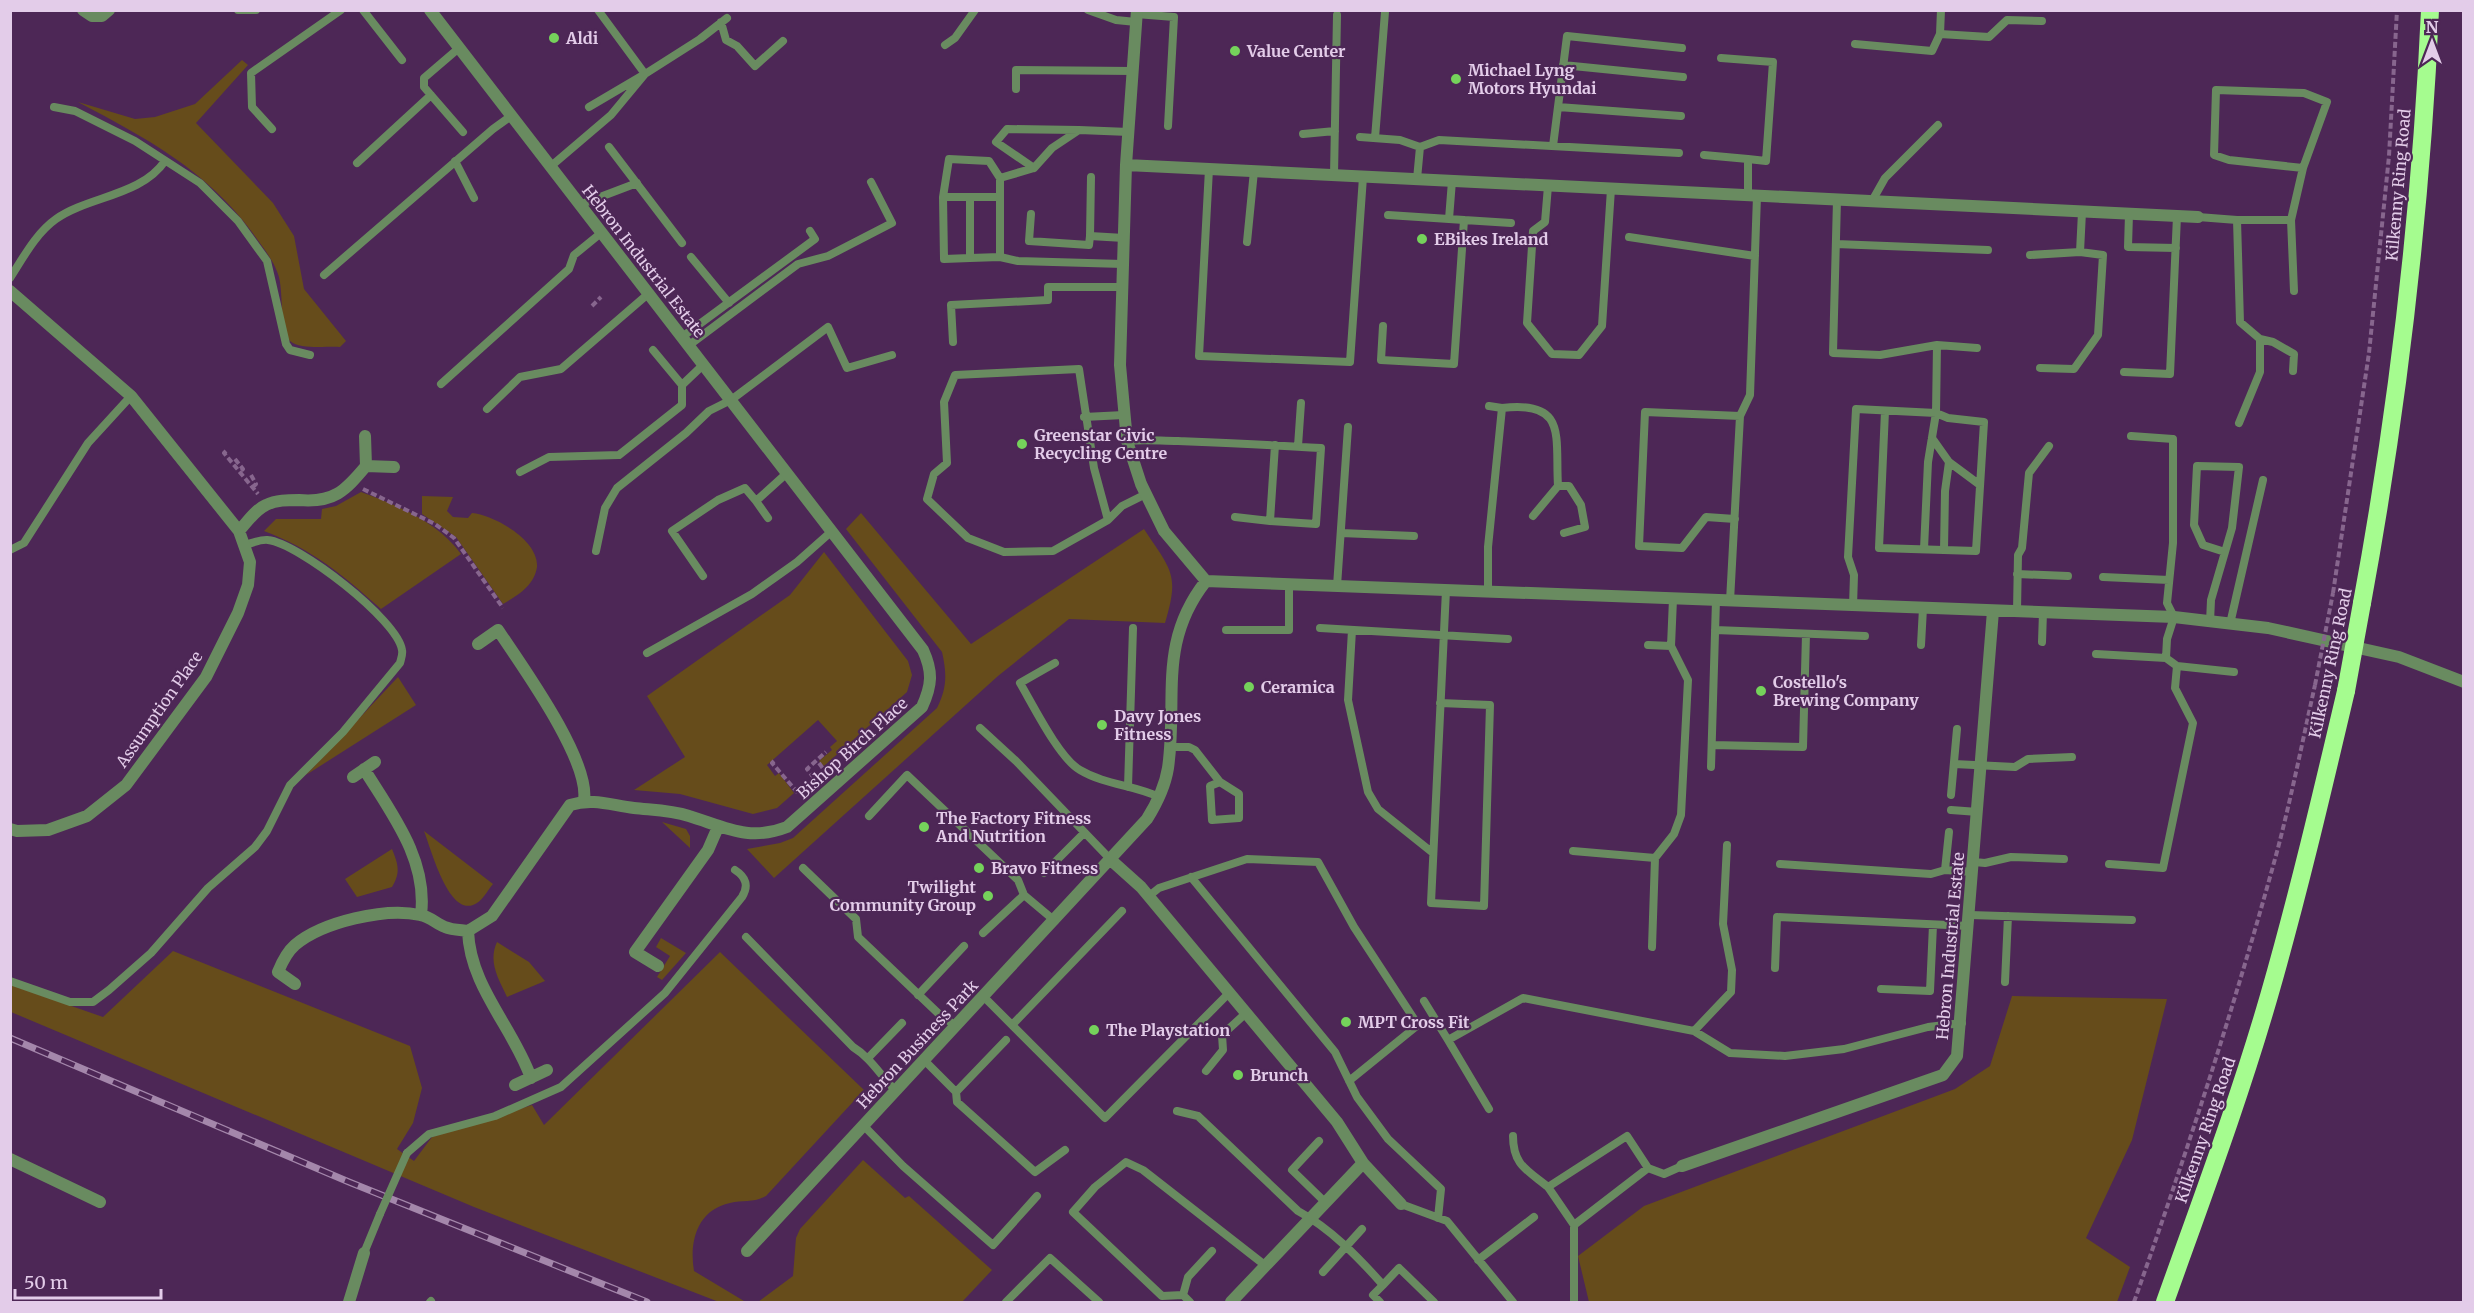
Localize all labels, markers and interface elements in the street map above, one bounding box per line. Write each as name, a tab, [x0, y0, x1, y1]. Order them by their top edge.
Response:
north arrow	[2402, 12, 2462, 72]
text: N	[2426, 17, 2439, 37]
place label: Aldi	[565, 28, 599, 48]
marker: Aldi	[547, 31, 561, 45]
place label: Value Center	[1246, 41, 1346, 61]
marker: Value Center	[1228, 44, 1242, 58]
place label: Michael Lyng Motors Hyundai	[1468, 60, 1597, 98]
marker: Michael Lyng Motors Hyundai	[1449, 72, 1463, 86]
street label: Kilkenny Ring Road	[2381, 108, 2415, 262]
street label: Hebron Industrial Estate	[578, 181, 710, 341]
place label: EBikes Ireland	[1434, 229, 1549, 249]
marker: EBikes Ireland	[1415, 232, 1429, 246]
place label: Greenstar Civic Recycling Centre	[1034, 425, 1168, 463]
marker: Greenstar Civic Recycling Centre	[1015, 437, 1029, 451]
street label: Kilkenny Ring Road	[2304, 586, 2356, 740]
street label: Assumption Place	[111, 647, 207, 772]
place label: Costello's Brewing Company	[1773, 672, 1919, 710]
place label: Ceramica	[1261, 677, 1335, 697]
marker: Ceramica	[1242, 680, 1256, 694]
marker: Costello's Brewing Company	[1754, 684, 1768, 698]
street label: Bishop Birch Place	[793, 693, 911, 803]
place label: Davy Jones Fitness	[1114, 706, 1201, 744]
marker: Davy Jones Fitness	[1095, 718, 1109, 732]
place label: The Factory Fitness And Nutrition	[935, 808, 1091, 846]
marker: The Factory Fitness And Nutrition	[917, 820, 931, 834]
street label: Hebron Industrial Estate	[1932, 851, 1968, 1041]
place label: Bravo Fitness	[991, 858, 1098, 878]
marker: Bravo Fitness	[972, 861, 986, 875]
place label: Twilight Community Group	[830, 877, 977, 915]
marker: Twilight Community Group	[981, 889, 995, 903]
street label: Hebron Business Park	[852, 975, 982, 1112]
place label: MPT Cross Fit	[1358, 1012, 1470, 1032]
marker: MPT Cross Fit	[1339, 1015, 1353, 1029]
place label: The Playstation	[1106, 1020, 1230, 1040]
marker: The Playstation	[1087, 1023, 1101, 1037]
street label: Kilkenny Ring Road	[2171, 1054, 2239, 1205]
place label: Brunch	[1250, 1065, 1309, 1085]
marker: Brunch	[1231, 1068, 1245, 1082]
scale bar	[15, 1262, 160, 1300]
text: 50 m	[24, 1271, 68, 1294]

